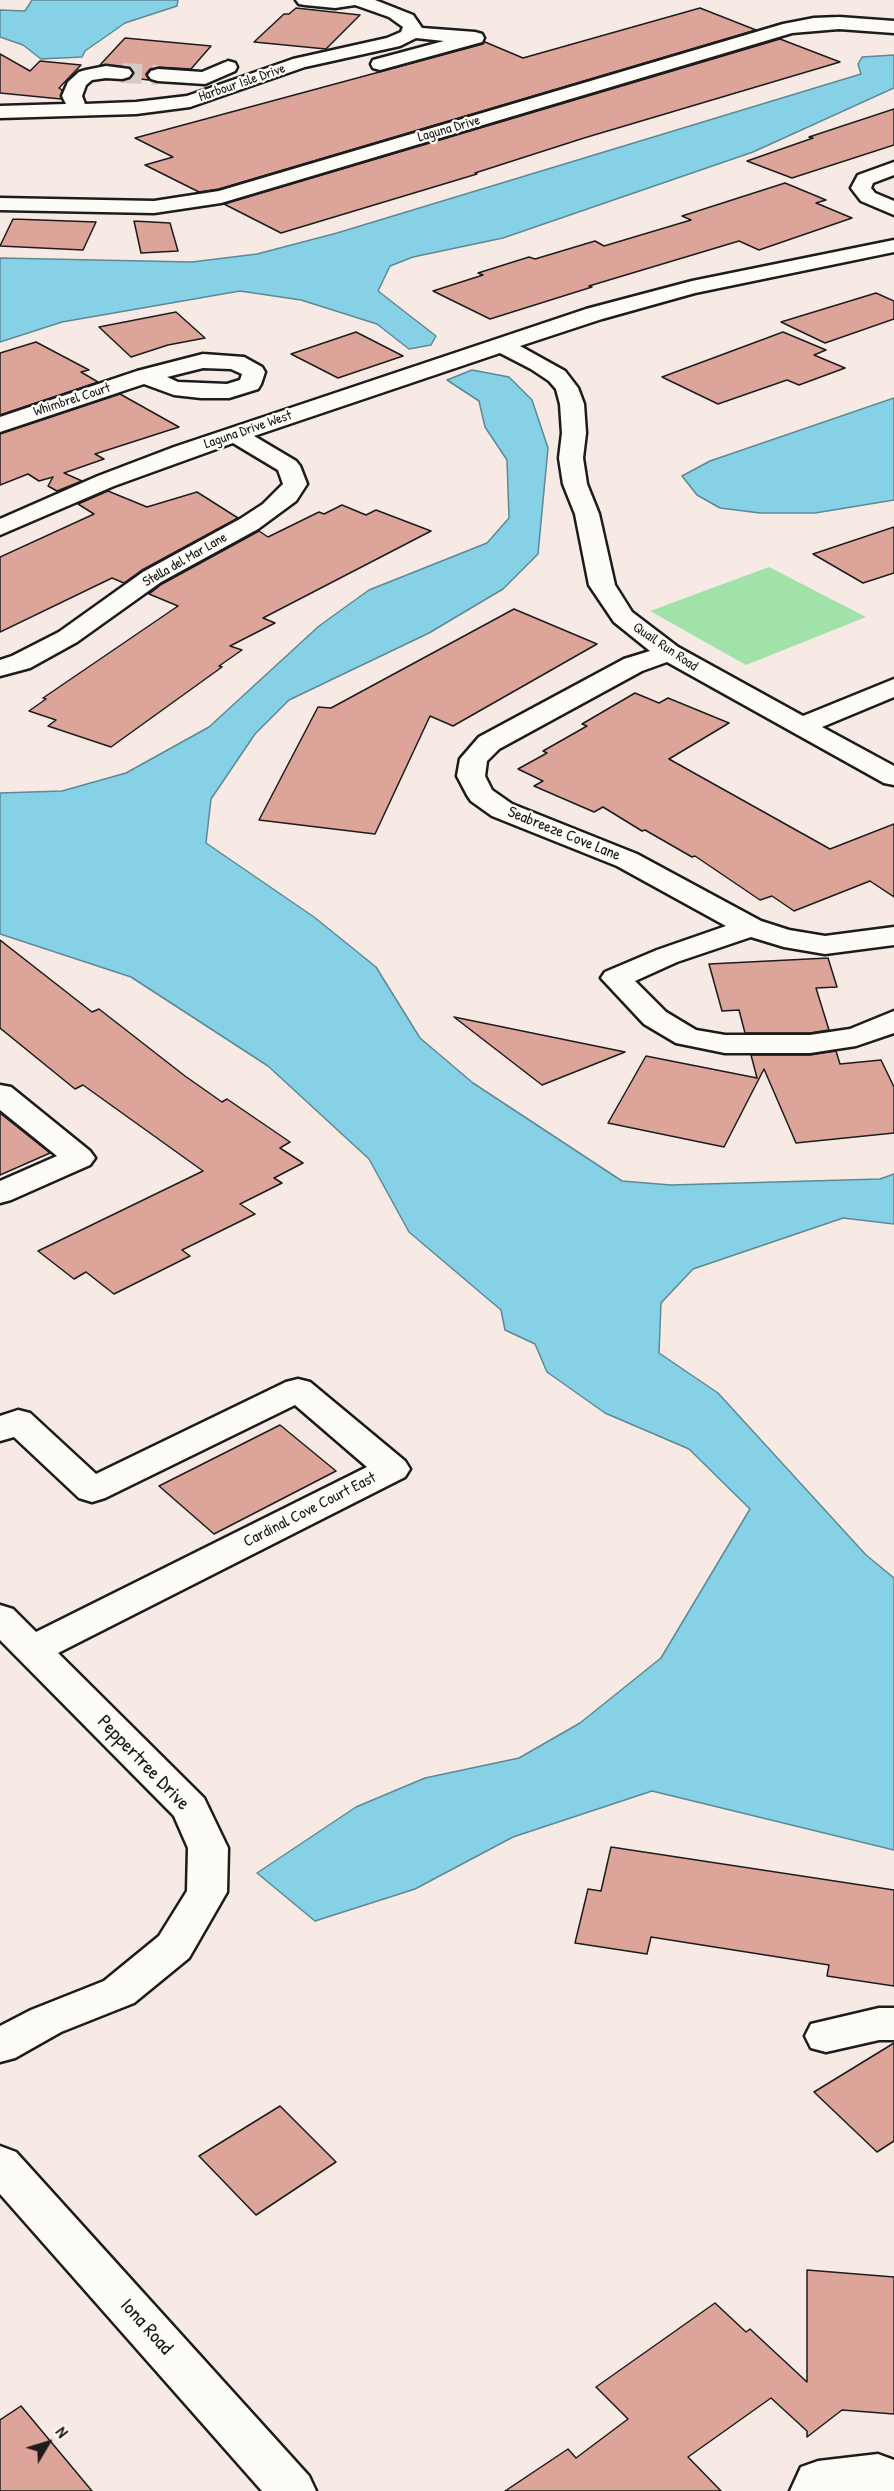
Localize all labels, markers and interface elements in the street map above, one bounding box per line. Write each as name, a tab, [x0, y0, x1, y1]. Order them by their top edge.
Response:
street label: Harbour Isle Drive	[196, 60, 288, 106]
street label: Laguna Drive	[416, 112, 482, 146]
street label: Whimbrel Court	[31, 380, 113, 420]
street label: Laguna Drive West	[202, 407, 294, 453]
street label: Stella del Mar Lane	[140, 529, 230, 591]
street label: Quail Run Road	[629, 619, 701, 675]
street label: Seabreeze Cove Lane	[505, 803, 623, 865]
street label: Cardinal Cove Court East	[241, 1468, 379, 1552]
street label: Peppertree Drive	[92, 1710, 194, 1816]
street label: Iona Road	[115, 2294, 177, 2360]
north arrow	[18, 2413, 78, 2473]
text: N	[51, 2422, 73, 2442]

